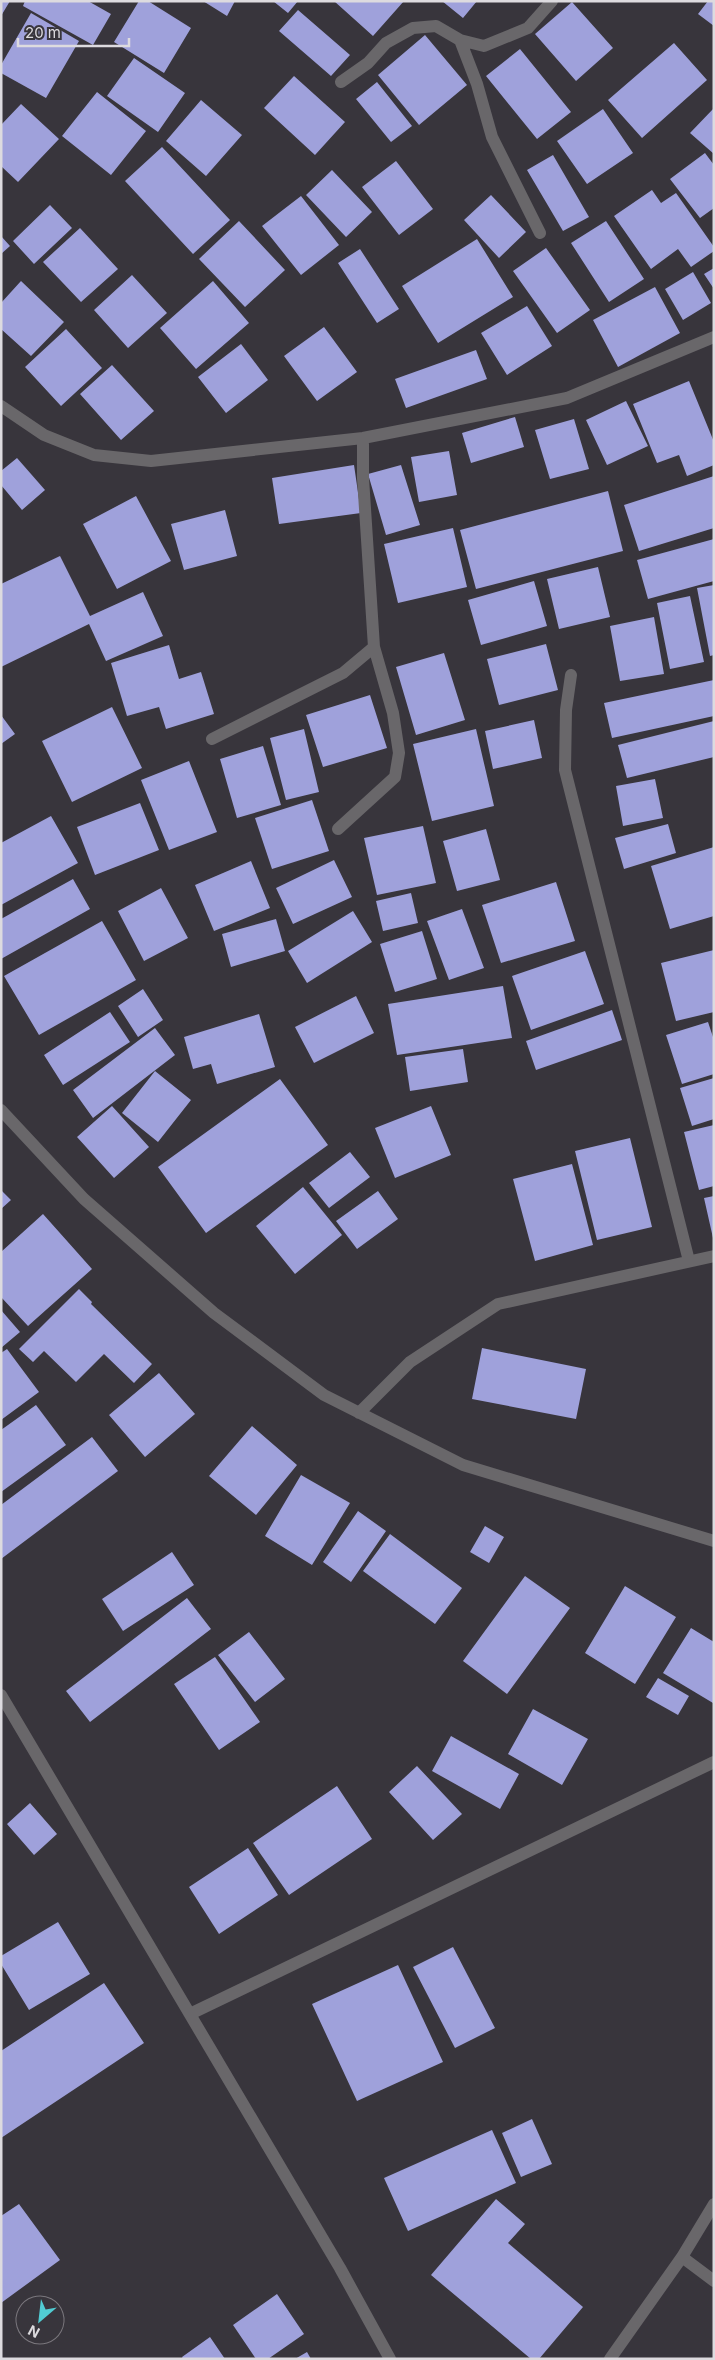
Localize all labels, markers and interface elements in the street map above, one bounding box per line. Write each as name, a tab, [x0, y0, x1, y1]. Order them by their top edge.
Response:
scale bar	[18, 15, 129, 47]
text: 20 m	[25, 23, 61, 42]
north arrow	[15, 2295, 65, 2345]
text: N	[25, 2322, 42, 2342]

